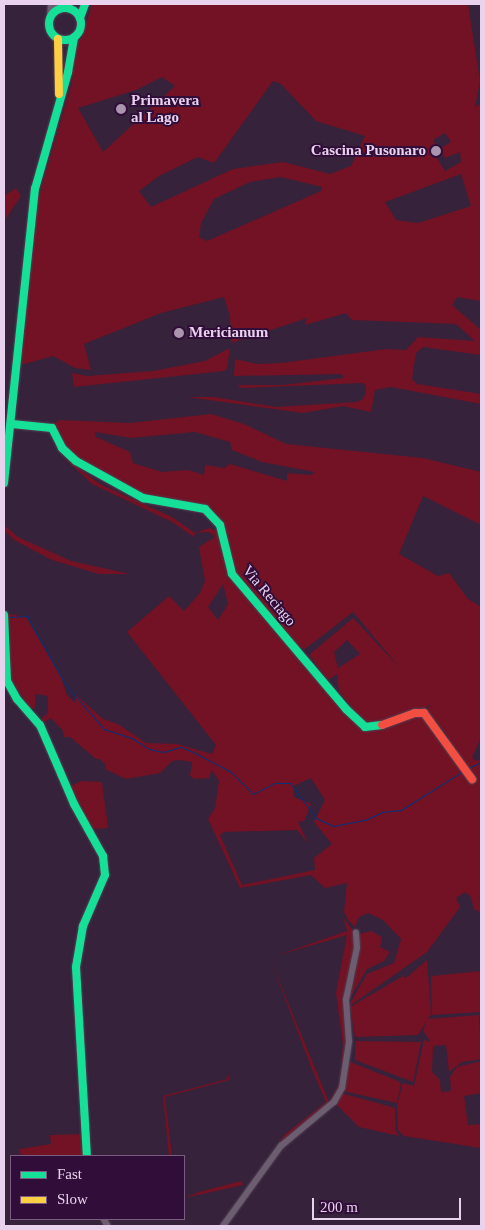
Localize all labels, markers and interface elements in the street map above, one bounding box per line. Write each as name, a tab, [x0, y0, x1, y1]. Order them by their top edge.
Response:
place label: Primavera al Lago	[131, 91, 199, 126]
marker: Primavera al Lago	[115, 103, 127, 115]
place label: Cascina Pusonaro	[311, 142, 426, 160]
marker: Cascina Pusonaro	[430, 145, 442, 157]
place label: Mericianum	[189, 324, 268, 342]
marker: Mericianum	[173, 327, 185, 339]
street label: Via Reciago	[238, 562, 300, 630]
legend	[10, 1155, 185, 1220]
text: Fast	[57, 1166, 82, 1182]
scale bar	[315, 1188, 464, 1220]
text: Slow	[57, 1191, 88, 1207]
text: 200 m	[320, 1199, 358, 1215]

